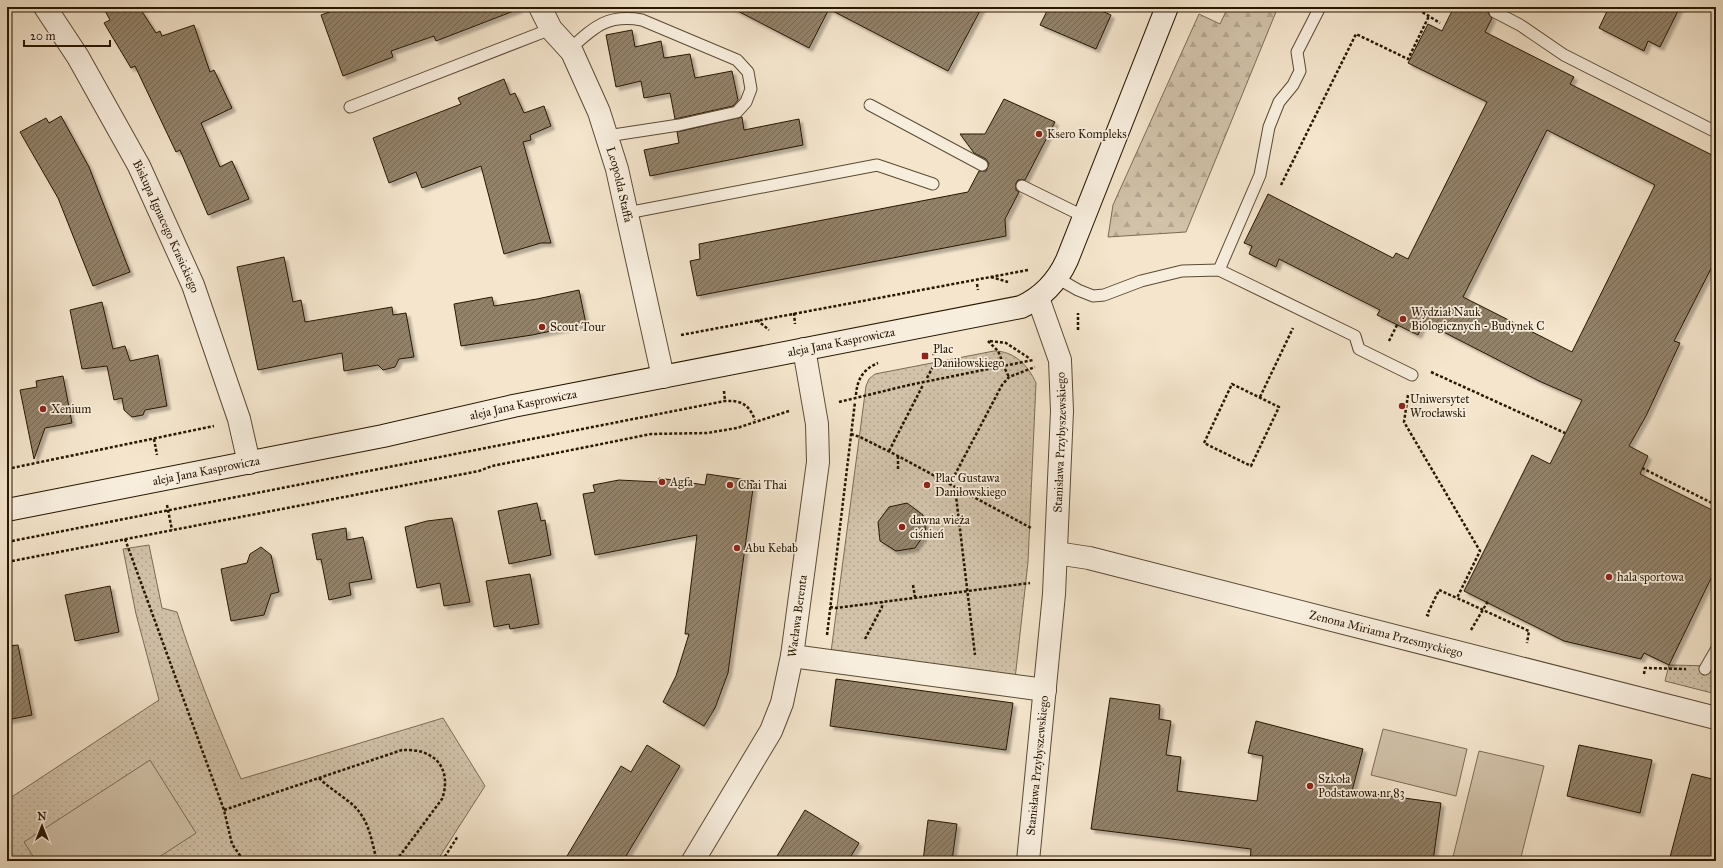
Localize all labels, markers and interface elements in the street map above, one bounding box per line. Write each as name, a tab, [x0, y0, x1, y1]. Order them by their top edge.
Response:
scale bar	[24, 22, 110, 48]
text: 20 m	[30, 29, 56, 43]
place label: Ksero Kompleks	[1047, 127, 1127, 141]
marker: Ksero Kompleks	[1034, 129, 1044, 139]
street label: Leopolda Staffa	[603, 145, 636, 225]
street label: Biskupa Ignacego Krasickiego	[130, 157, 202, 294]
place label: Wydział Nauk Biologicznych - Budynek C	[1411, 305, 1544, 334]
marker: Wydział Nauk Biologicznych - Budynek C	[1398, 314, 1408, 324]
place label: Scout Tour	[550, 320, 606, 334]
marker: Scout Tour	[537, 322, 547, 332]
street label: aleja Jana Kasprowicza	[786, 325, 897, 359]
place label: Plac Daniłowskiego	[933, 342, 1004, 371]
marker: Plac Daniłowskiego	[920, 351, 930, 361]
street label: Stanisława Przybyszewskiego	[1051, 372, 1069, 513]
street label: aleja Jana Kasprowicza	[468, 387, 579, 423]
place label: Uniwersytet Wrocławski	[1410, 392, 1470, 420]
marker: Uniwersytet Wrocławski	[1397, 401, 1407, 411]
place label: Xenium	[51, 402, 91, 416]
marker: Xenium	[38, 404, 48, 414]
street label: aleja Jana Kasprowicza	[151, 453, 262, 488]
place label: Plac Gustawa Daniłowskiego	[935, 471, 1006, 500]
place label: Agfa	[669, 475, 694, 490]
marker: Agfa	[657, 477, 667, 487]
place label: Chai Thai	[738, 478, 788, 492]
marker: Chai Thai	[725, 480, 735, 490]
marker: Plac Gustawa Daniłowskiego	[922, 480, 932, 490]
place label: dawna wieża ciśnień	[910, 513, 971, 541]
marker: dawna wieża ciśnień	[897, 522, 907, 532]
place label: Abu Kebab	[744, 541, 798, 555]
marker: Abu Kebab	[732, 543, 742, 553]
place label: hala sportowa	[1617, 570, 1685, 584]
marker: hala sportowa	[1604, 572, 1614, 582]
street label: Wacława Berenta	[785, 573, 810, 658]
street label: Zenona Miriama Przesmyckiego	[1308, 608, 1464, 660]
street label: Stanisława Przybyszewskiego	[1024, 695, 1052, 836]
place label: Szkoła Podstawowa nr 83	[1318, 772, 1405, 800]
marker: Szkoła Podstawowa nr 83	[1305, 781, 1315, 791]
north arrow	[22, 806, 62, 846]
text: N	[37, 810, 47, 823]

